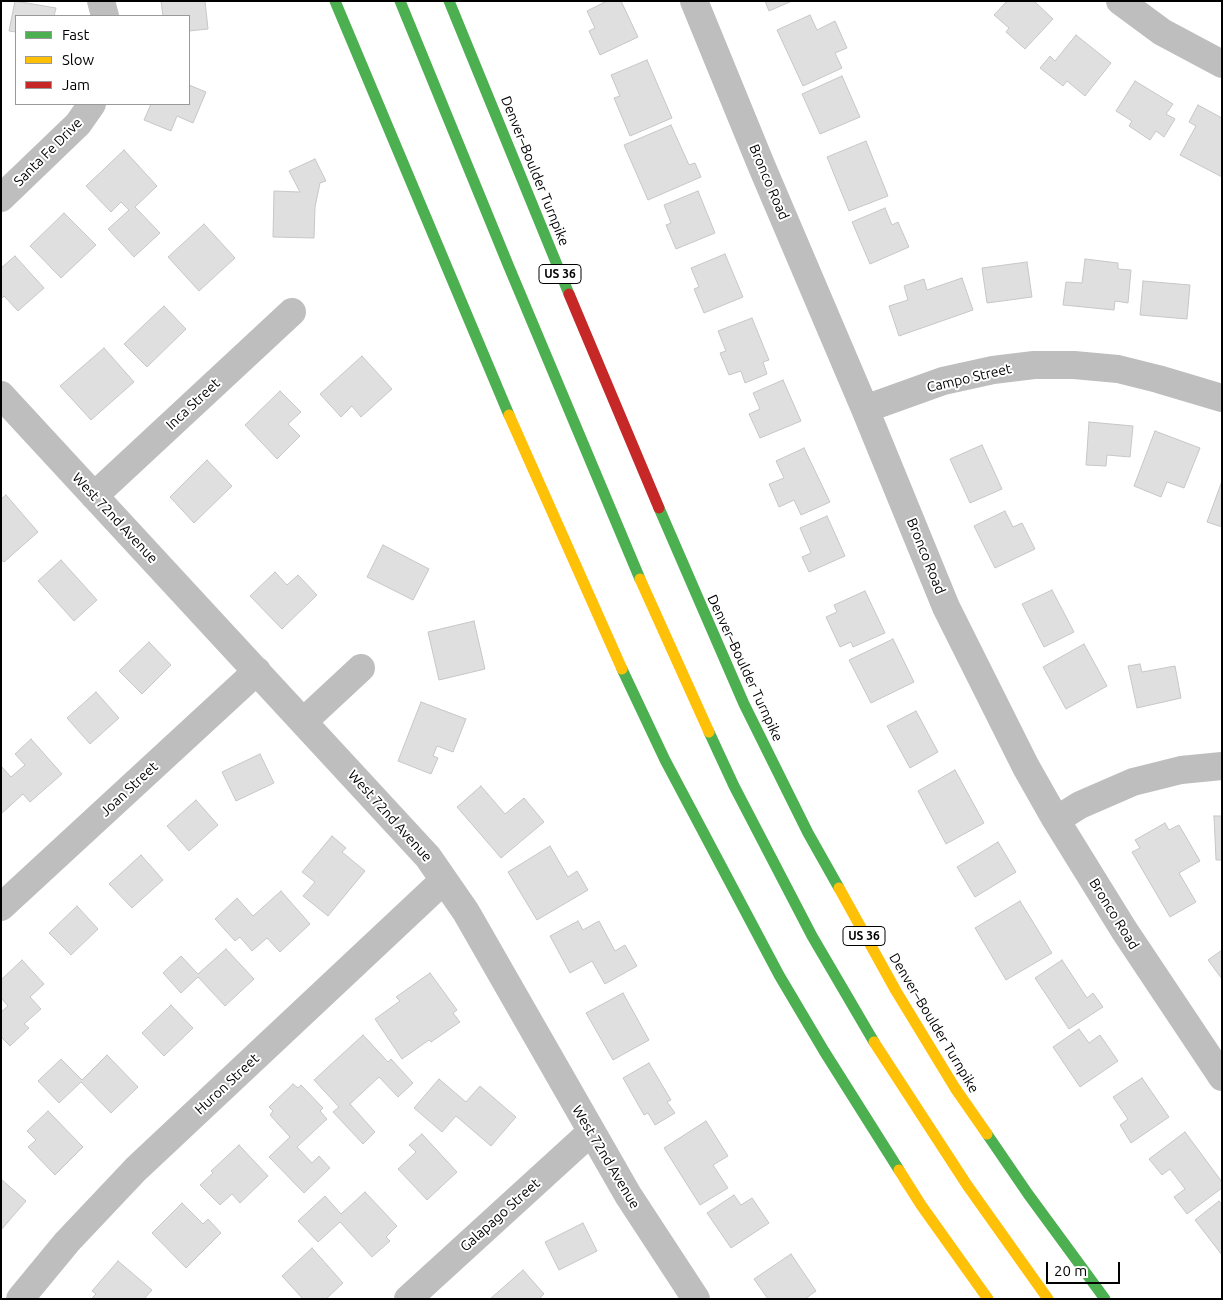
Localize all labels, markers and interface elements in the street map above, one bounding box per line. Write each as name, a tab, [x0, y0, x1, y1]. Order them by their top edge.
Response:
legend	[15, 15, 190, 105]
text: Fast	[62, 26, 89, 43]
text: Slow	[62, 51, 94, 68]
text: Jam	[62, 76, 90, 93]
street label: Denver–Boulder Turnpike	[497, 94, 573, 248]
street label: Santa Fe Drive	[10, 114, 86, 190]
street label: Bronco Road	[746, 142, 792, 222]
road number: US 36	[539, 264, 581, 284]
street label: Campo Street	[925, 360, 1013, 396]
street label: Inca Street	[163, 375, 223, 433]
street label: West 72nd Avenue	[69, 469, 161, 567]
street label: Bronco Road	[903, 516, 949, 596]
street label: Denver–Boulder Turnpike	[704, 592, 786, 744]
street label: Joan Street	[97, 758, 161, 820]
street label: West 72nd Avenue	[344, 767, 436, 865]
street label: Bronco Road	[1086, 875, 1142, 953]
road number: US 36	[843, 926, 885, 946]
street label: Denver–Boulder Turnpike	[886, 950, 982, 1096]
street label: Huron Street	[191, 1050, 263, 1118]
street label: West 72nd Avenue	[569, 1102, 643, 1212]
street label: Galapago Street	[457, 1175, 543, 1255]
scale bar	[1048, 1252, 1122, 1284]
text: 20 m	[1054, 1262, 1087, 1279]

